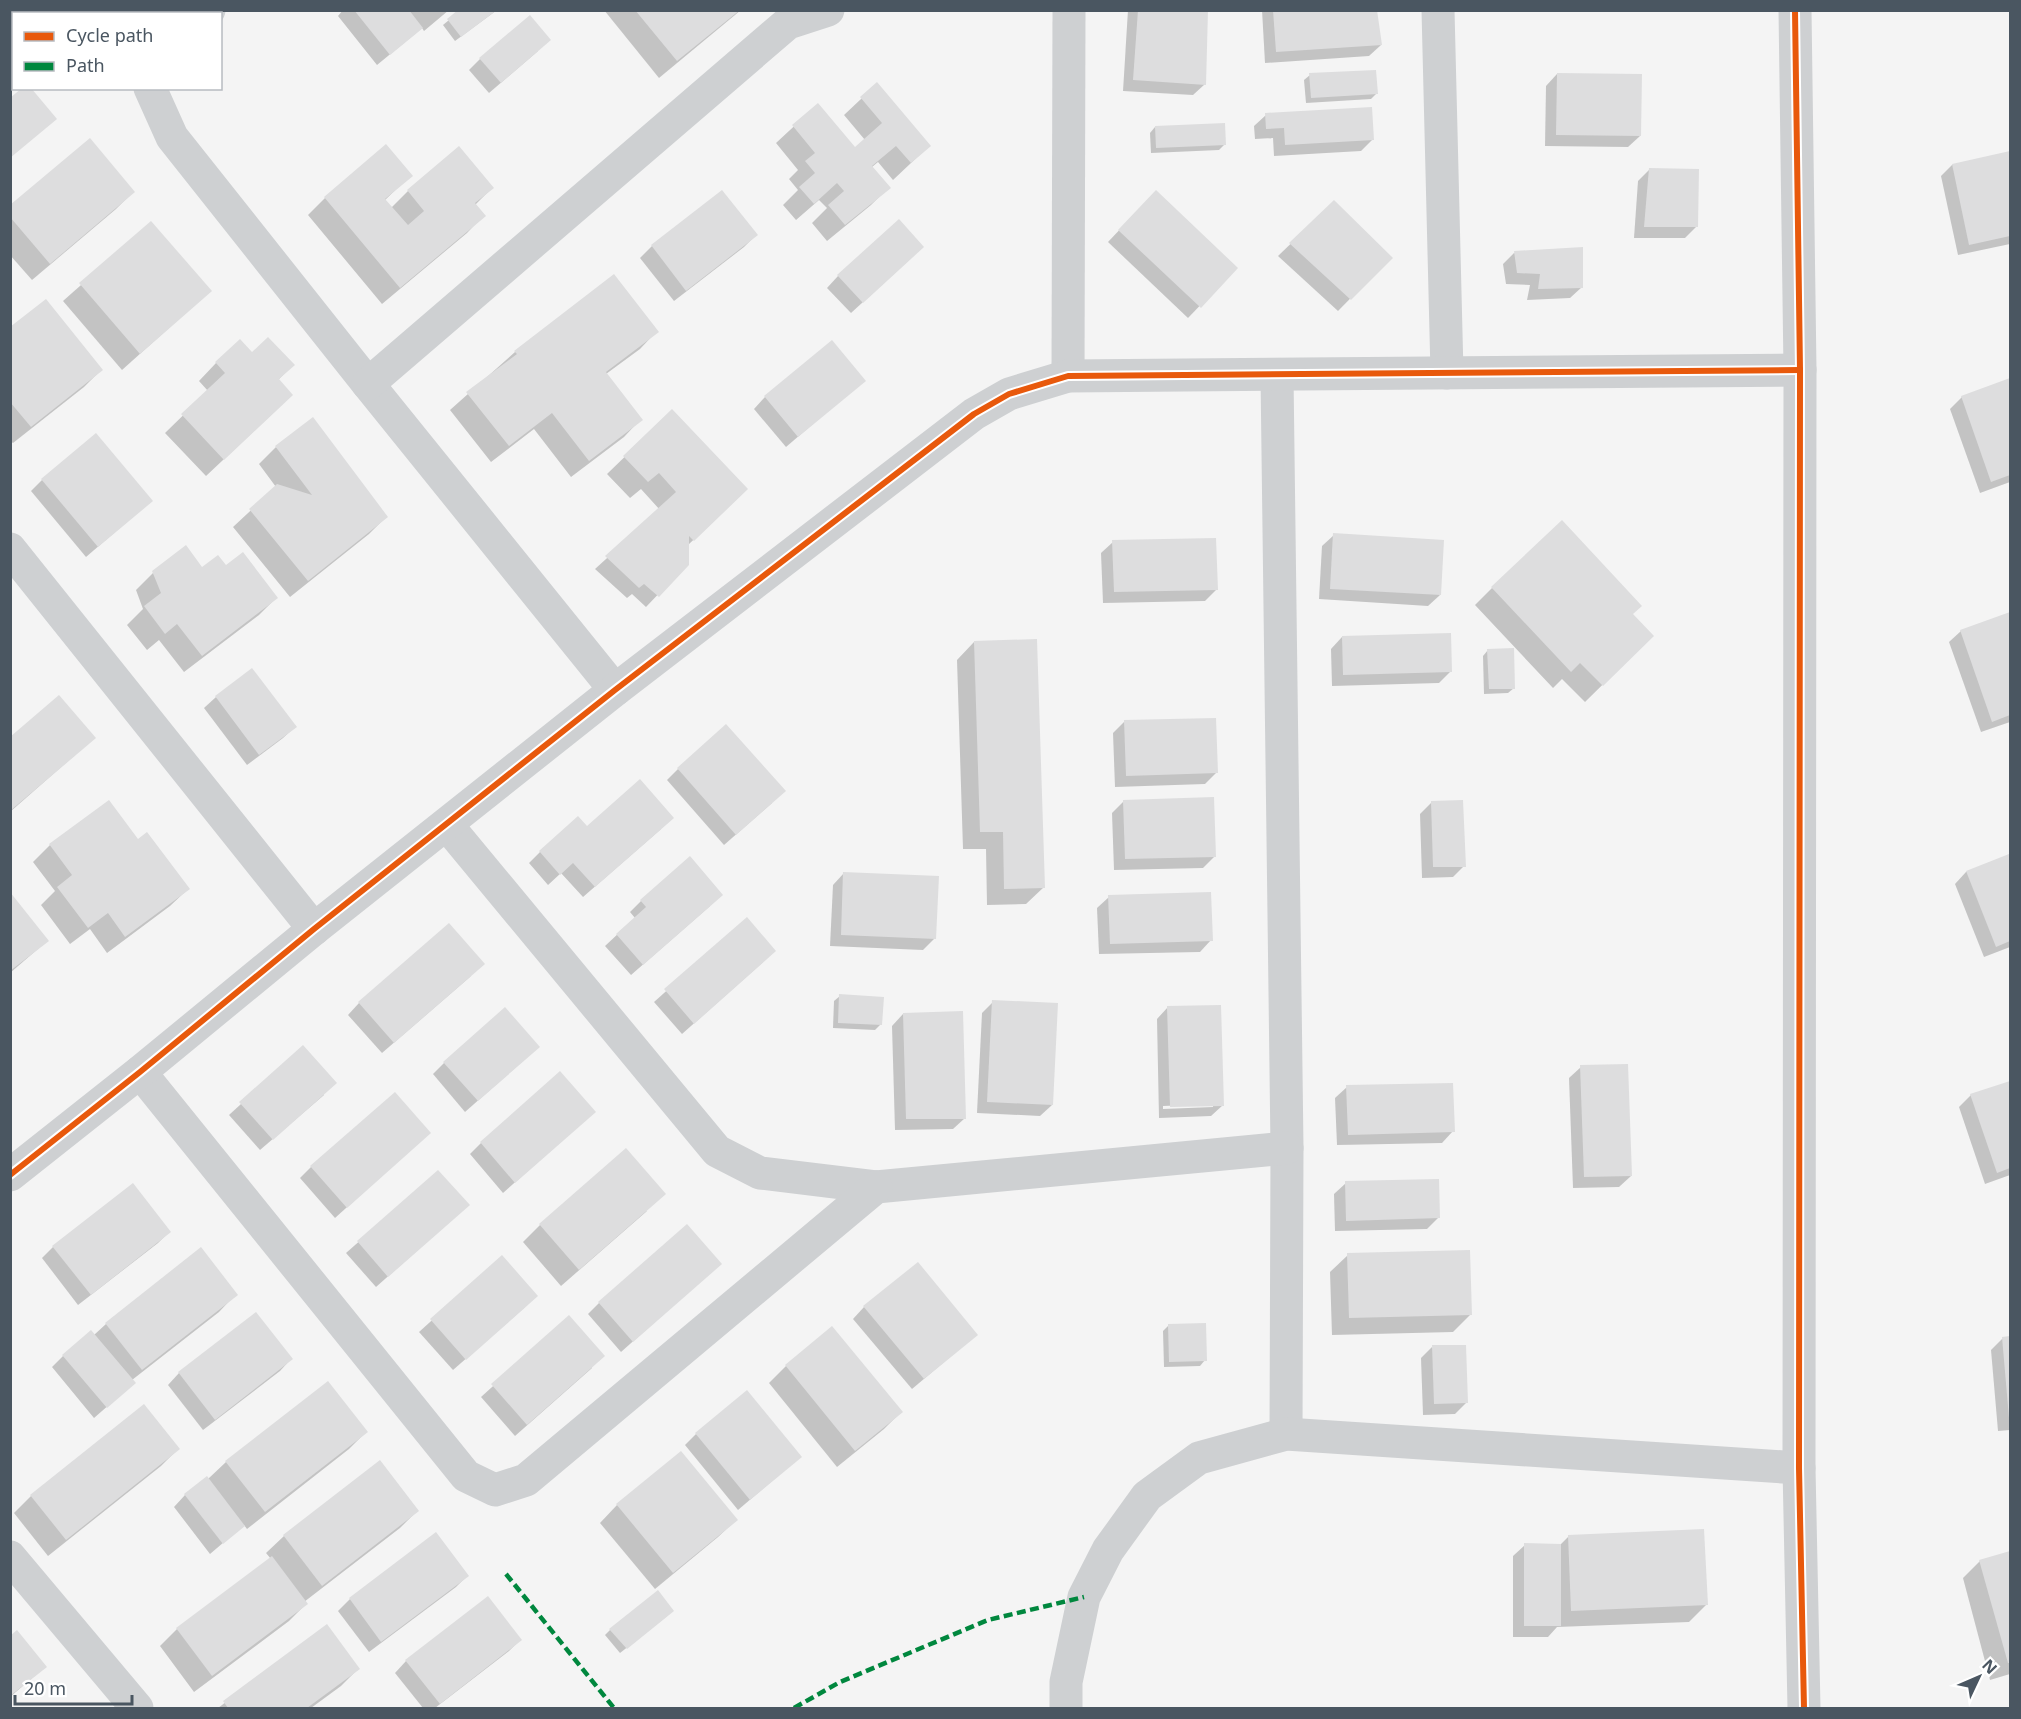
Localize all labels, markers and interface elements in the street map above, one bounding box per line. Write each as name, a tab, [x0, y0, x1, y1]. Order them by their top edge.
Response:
legend	[12, 12, 222, 90]
text: Cycle path	[66, 23, 153, 47]
text: Path	[66, 53, 105, 77]
north arrow	[1949, 1647, 2009, 1707]
text: N	[1977, 1654, 2002, 1679]
scale bar	[15, 1668, 132, 1706]
text: 20 m	[24, 1676, 66, 1700]

